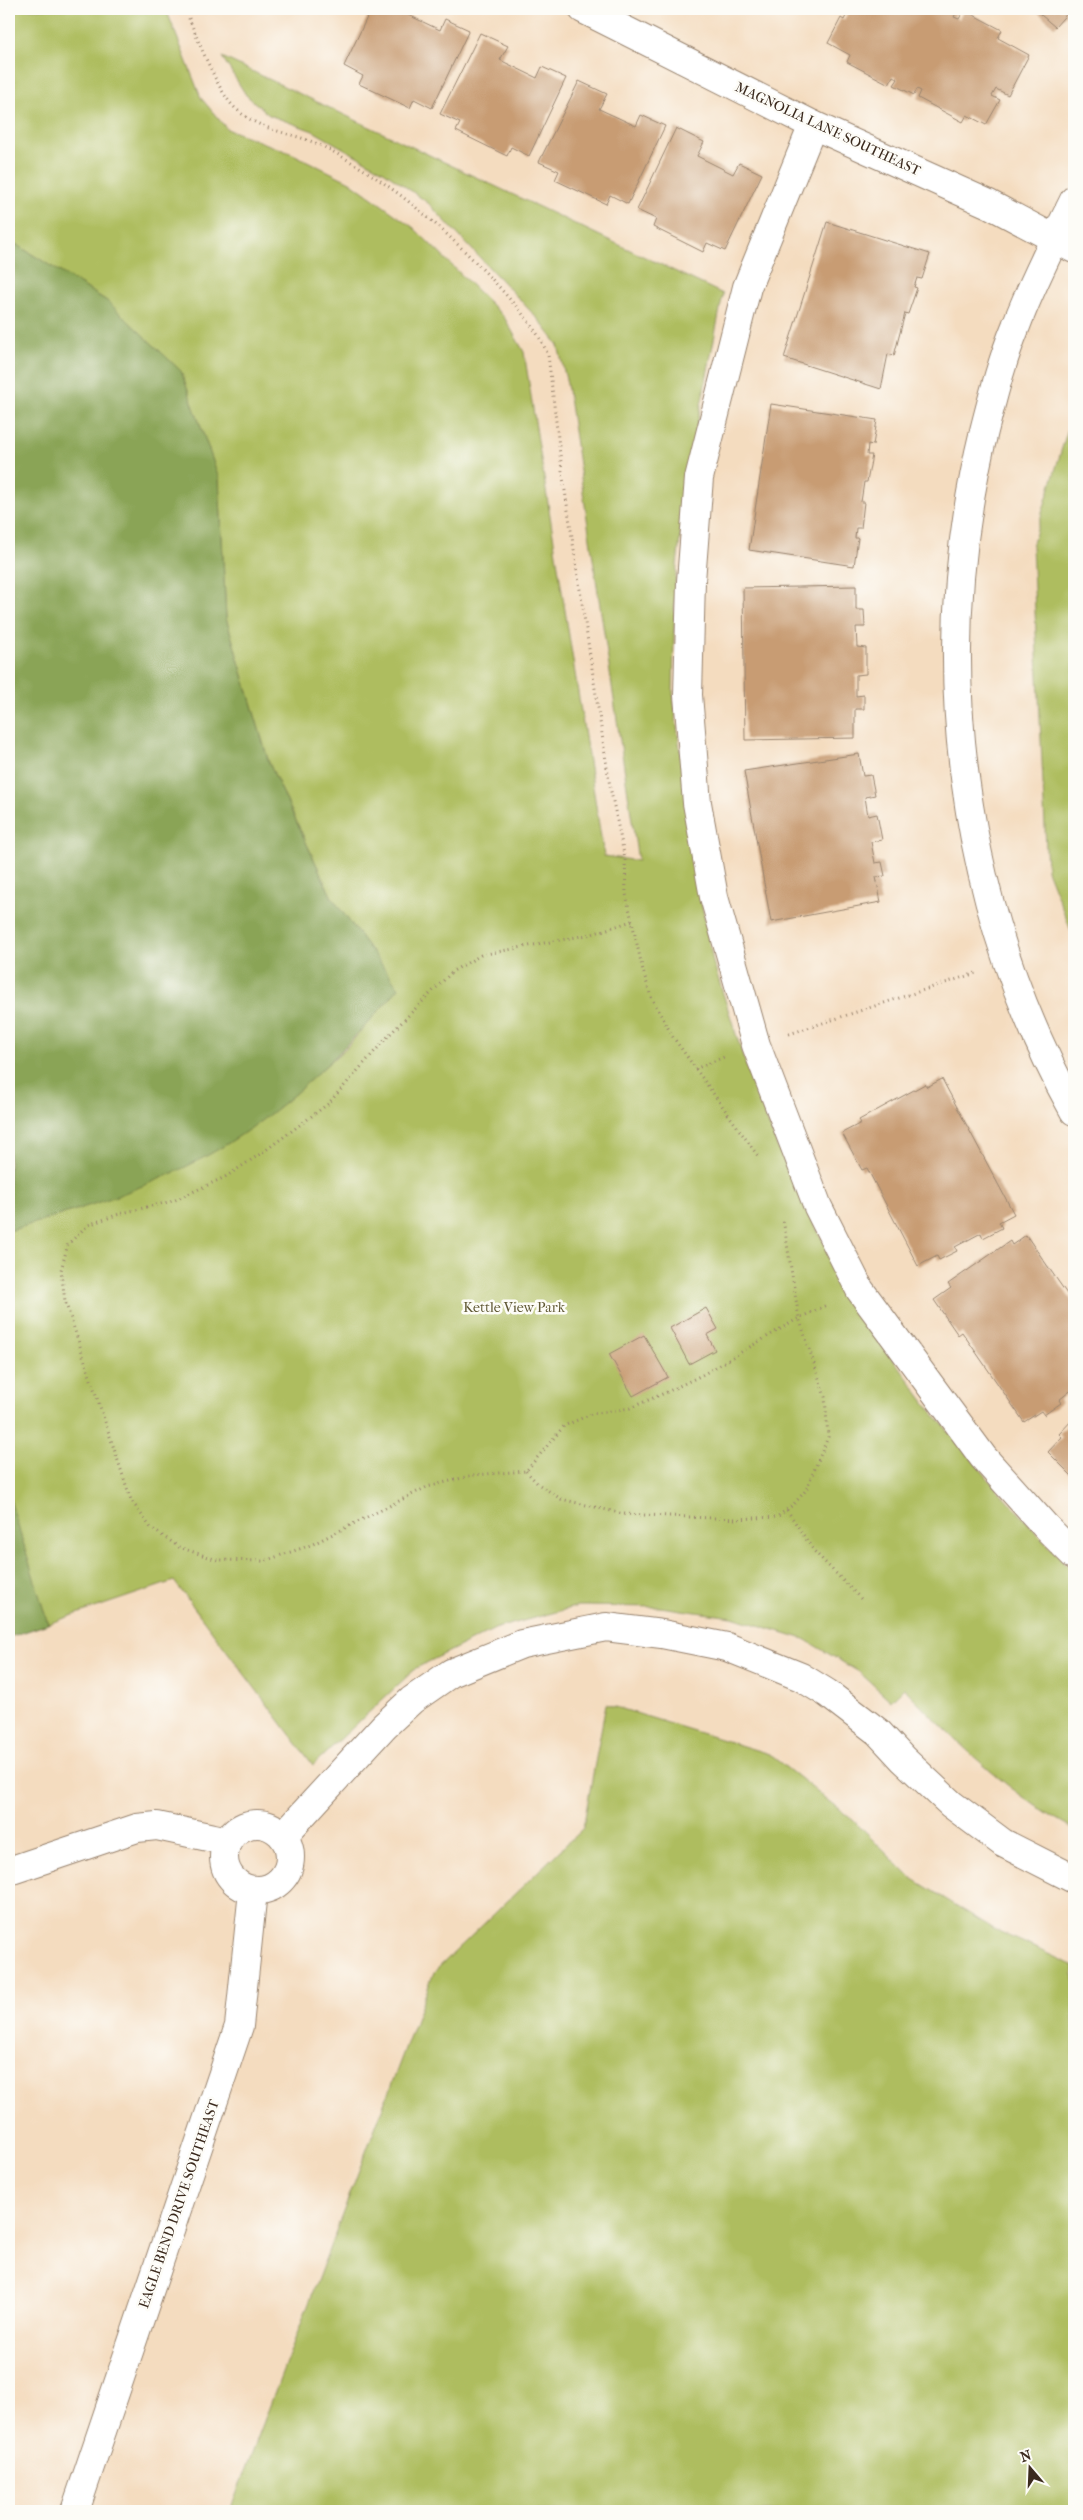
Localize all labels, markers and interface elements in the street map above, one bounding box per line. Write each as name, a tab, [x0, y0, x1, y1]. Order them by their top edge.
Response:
street label: MAGNOLIA LANE SOUTHEAST	[733, 79, 924, 180]
park label: Kettle View Park	[463, 1299, 566, 1316]
street label: EAGLE BEND DRIVE SOUTHEAST	[135, 2097, 223, 2311]
north arrow	[1006, 2442, 1056, 2492]
text: N	[1018, 2446, 1034, 2466]

